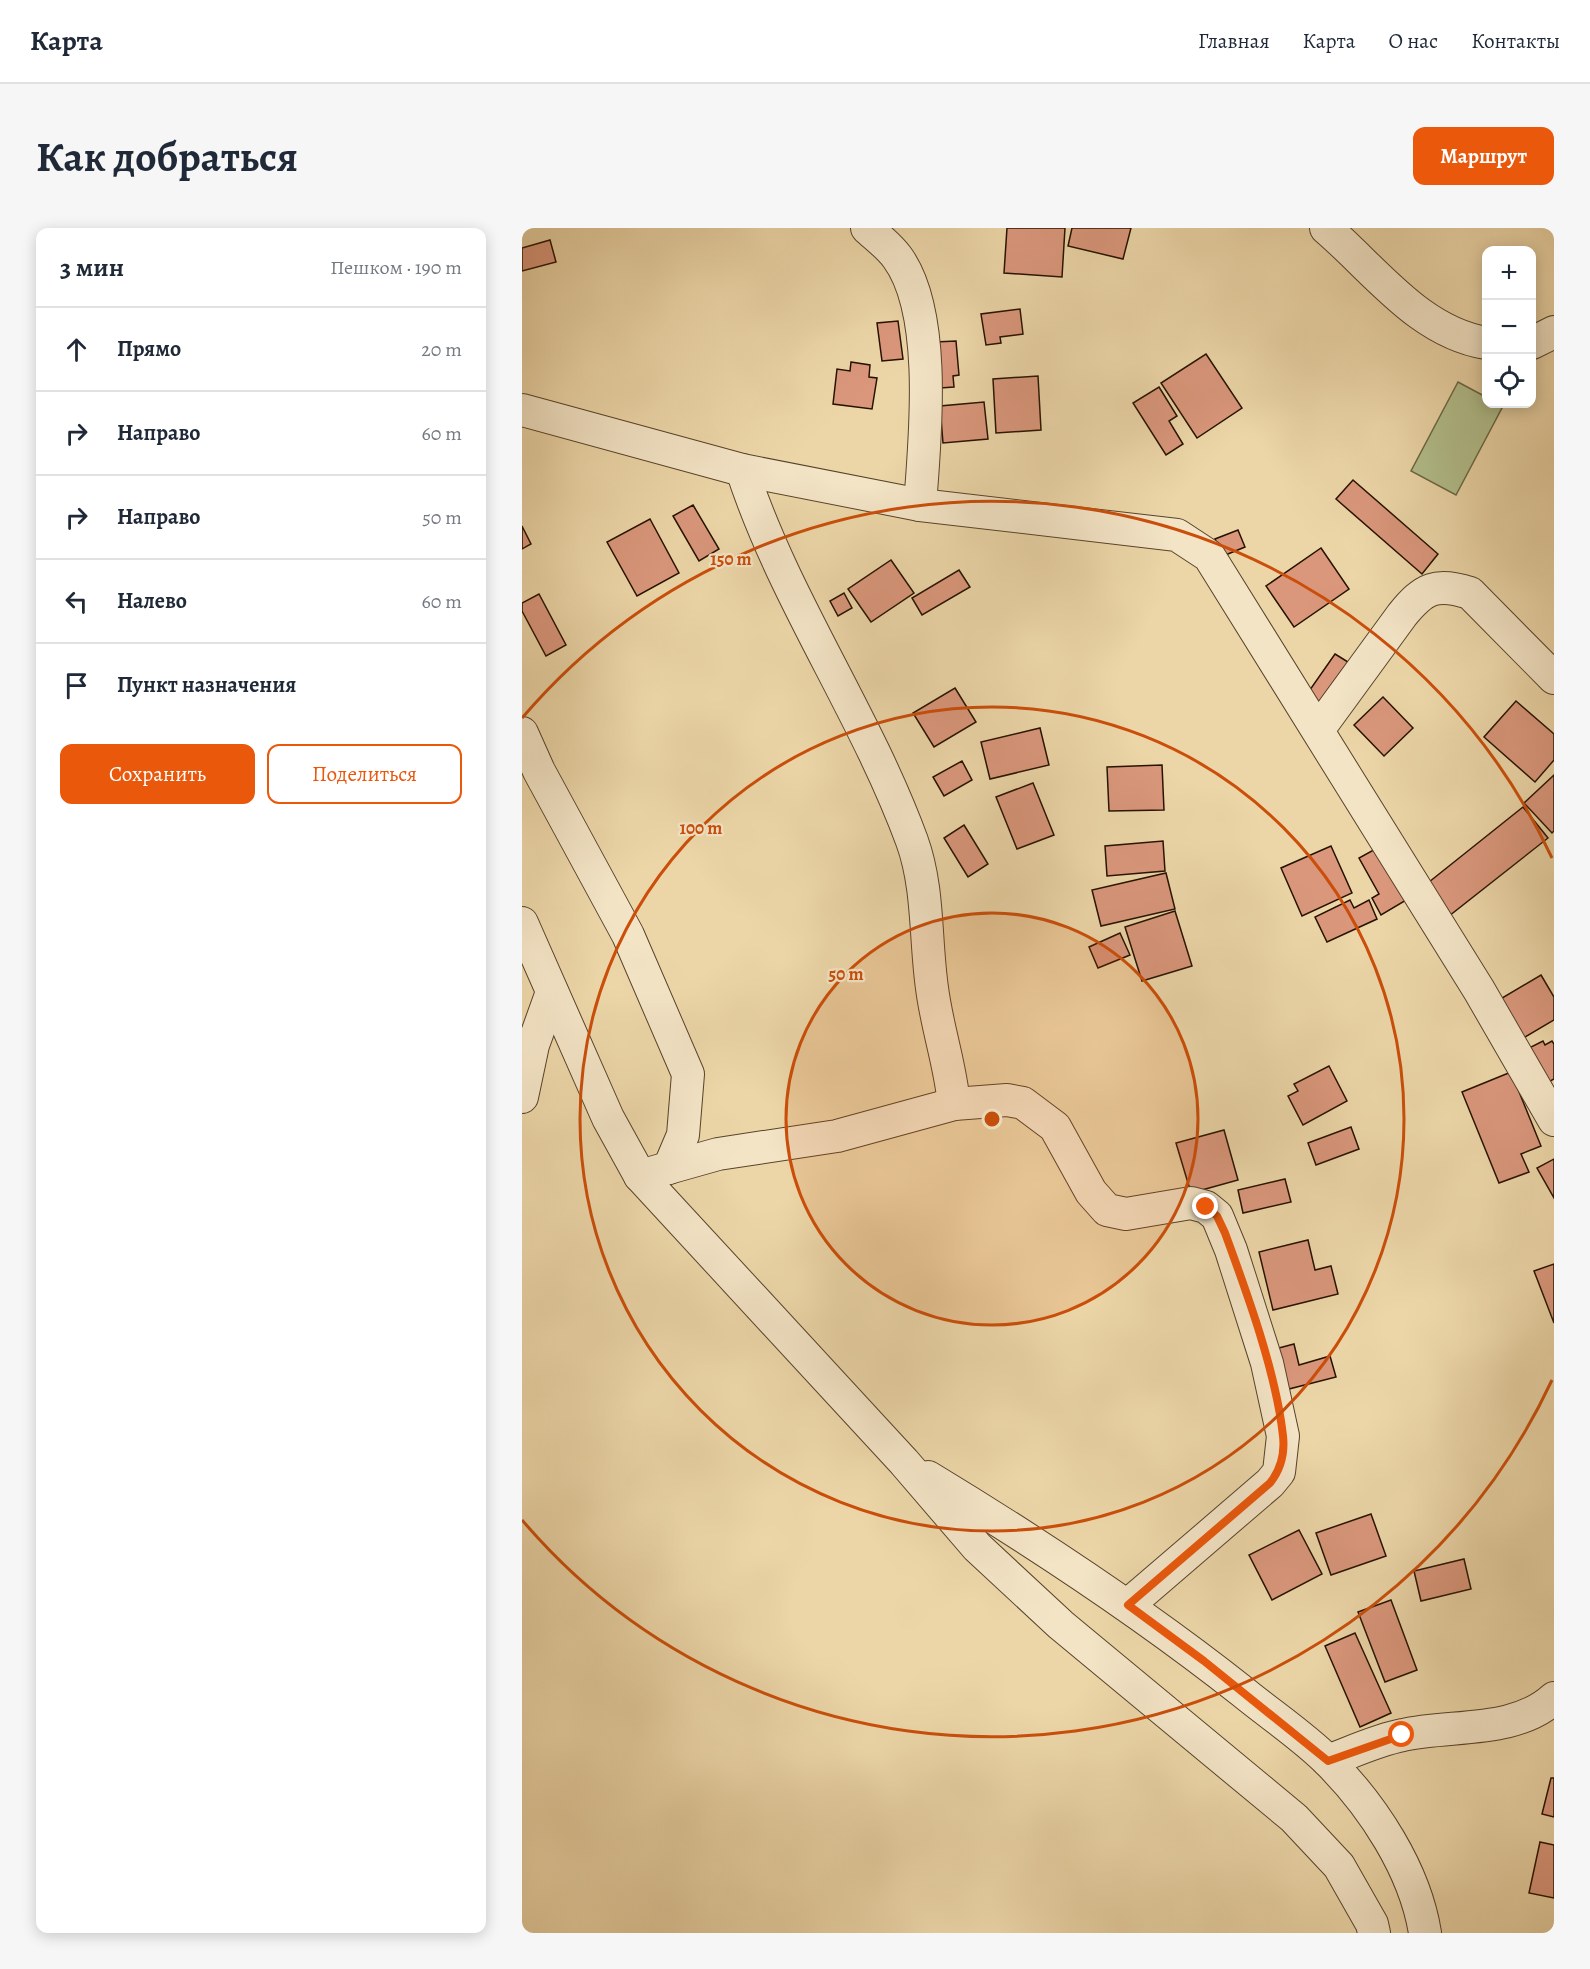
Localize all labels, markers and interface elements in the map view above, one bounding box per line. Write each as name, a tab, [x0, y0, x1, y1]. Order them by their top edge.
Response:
text: Карта	[30, 22, 103, 60]
text: Главная	[1198, 27, 1270, 55]
text: Карта	[1303, 27, 1355, 55]
text: О нас	[1388, 27, 1438, 55]
text: Контакты	[1471, 27, 1560, 55]
button: Маршрут	[1413, 127, 1554, 185]
text: Как добраться	[36, 128, 298, 185]
map controls	[1482, 246, 1536, 408]
button: +	[1482, 246, 1536, 300]
text: 3 мин	[60, 250, 124, 285]
text: Пешком · 190 m	[330, 254, 462, 281]
button: −	[1482, 300, 1536, 354]
icon: ahead	[60, 333, 93, 366]
text: Прямо	[117, 334, 181, 364]
text: 20 m	[421, 336, 462, 363]
button: locate	[1482, 354, 1536, 408]
icon: right	[60, 417, 93, 450]
text: Направо	[117, 418, 200, 448]
text: 60 m	[422, 420, 462, 447]
icon: right	[60, 501, 93, 534]
text: Направо	[117, 502, 200, 532]
text: 50 m	[422, 504, 462, 531]
text: 150 m	[710, 547, 752, 571]
icon: left	[60, 585, 93, 618]
text: Налево	[117, 586, 187, 616]
text: 60 m	[422, 588, 462, 615]
icon: arrive	[60, 669, 93, 702]
text: Пункт назначения	[117, 670, 296, 700]
button: Сохранить	[60, 744, 255, 804]
button: Поделиться	[267, 744, 462, 804]
text: 100 m	[680, 816, 722, 840]
text: 50 m	[829, 962, 863, 986]
centre of rings	[982, 1109, 1002, 1129]
route end	[1192, 1193, 1218, 1219]
route start	[1388, 1721, 1414, 1747]

